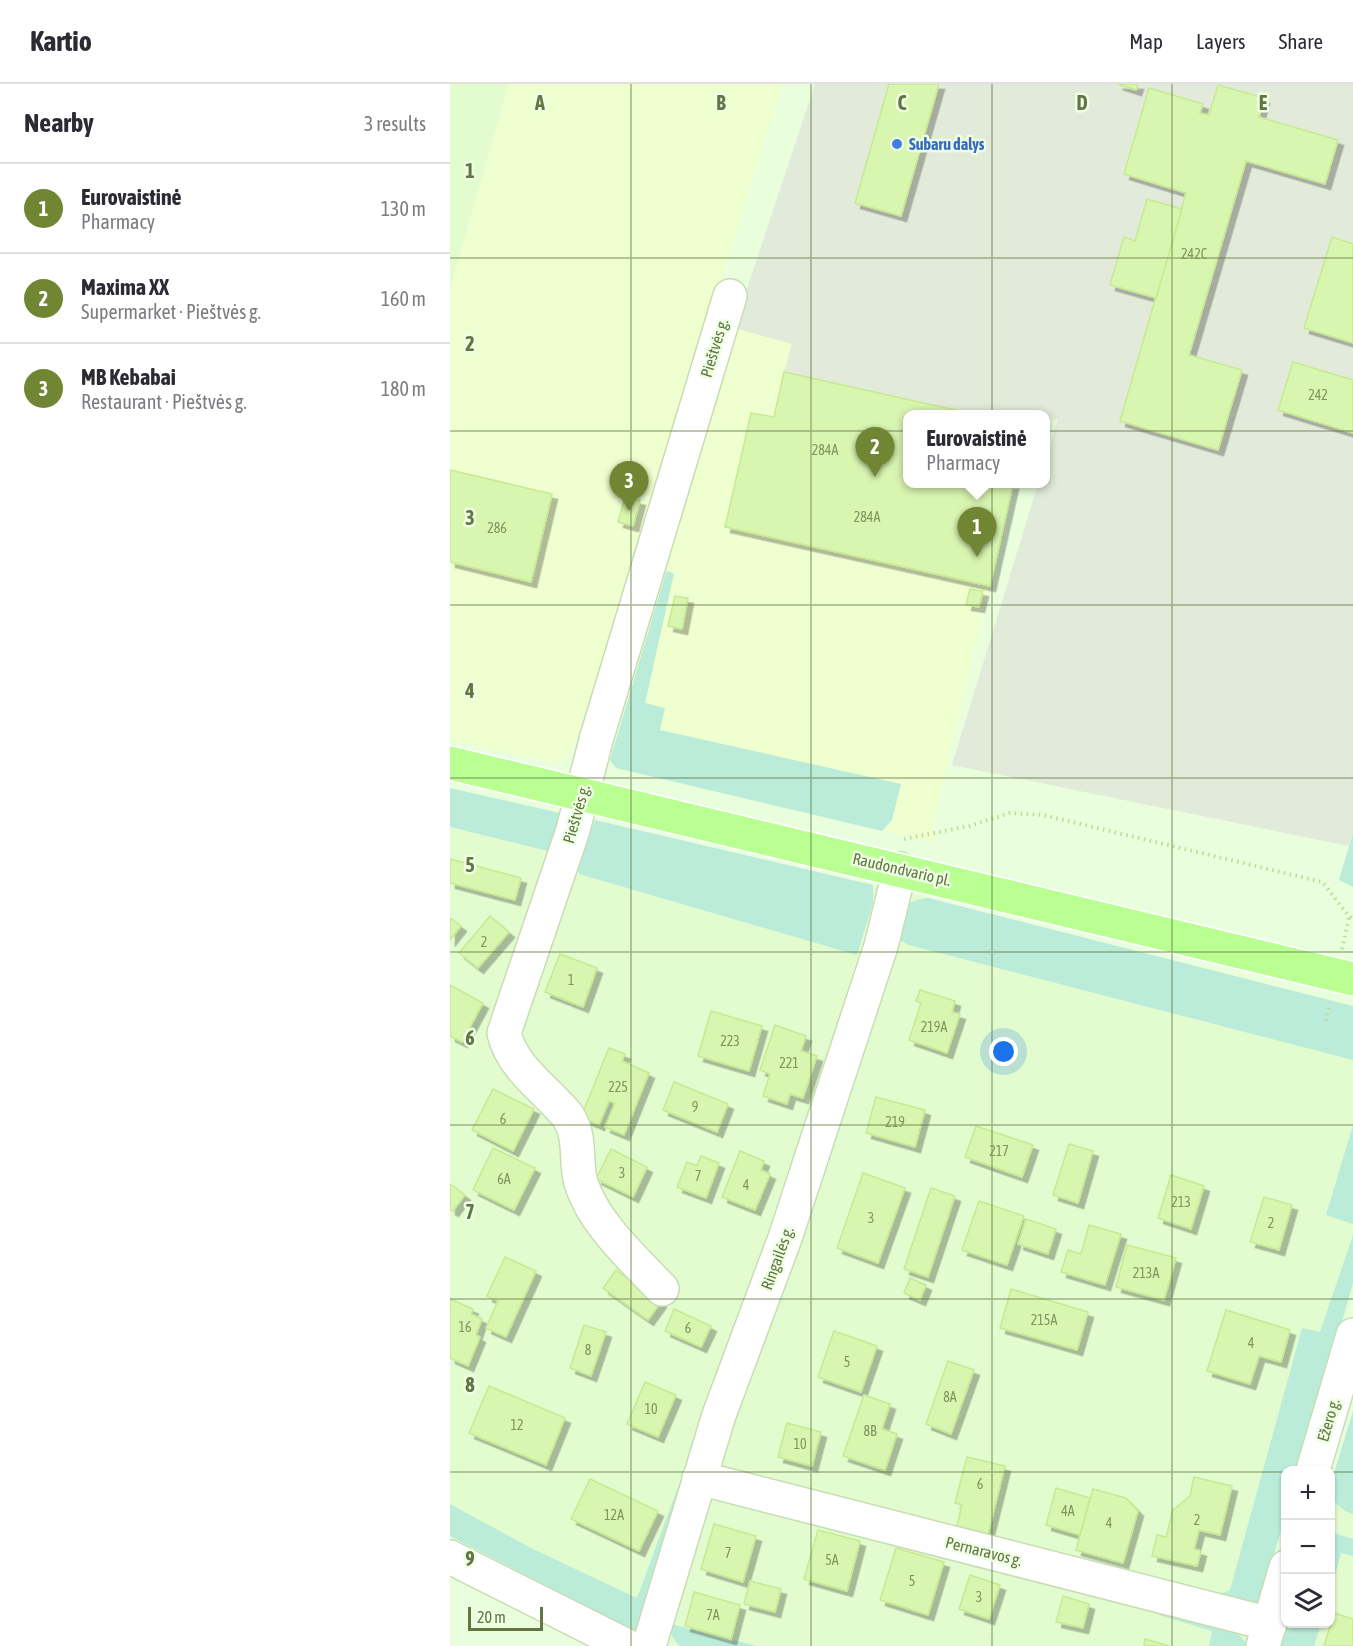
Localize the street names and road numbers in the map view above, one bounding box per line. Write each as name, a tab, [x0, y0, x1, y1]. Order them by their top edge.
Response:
street label: Pieštvės g.	[697, 317, 732, 380]
street label: Pieštvės g.	[559, 783, 594, 846]
street label: Raudondvario pl.	[851, 849, 953, 890]
street label: Ringailės g.	[757, 1224, 798, 1292]
street label: Ežero g.	[1313, 1396, 1344, 1444]
street label: Pernaravos g.	[944, 1533, 1024, 1570]

